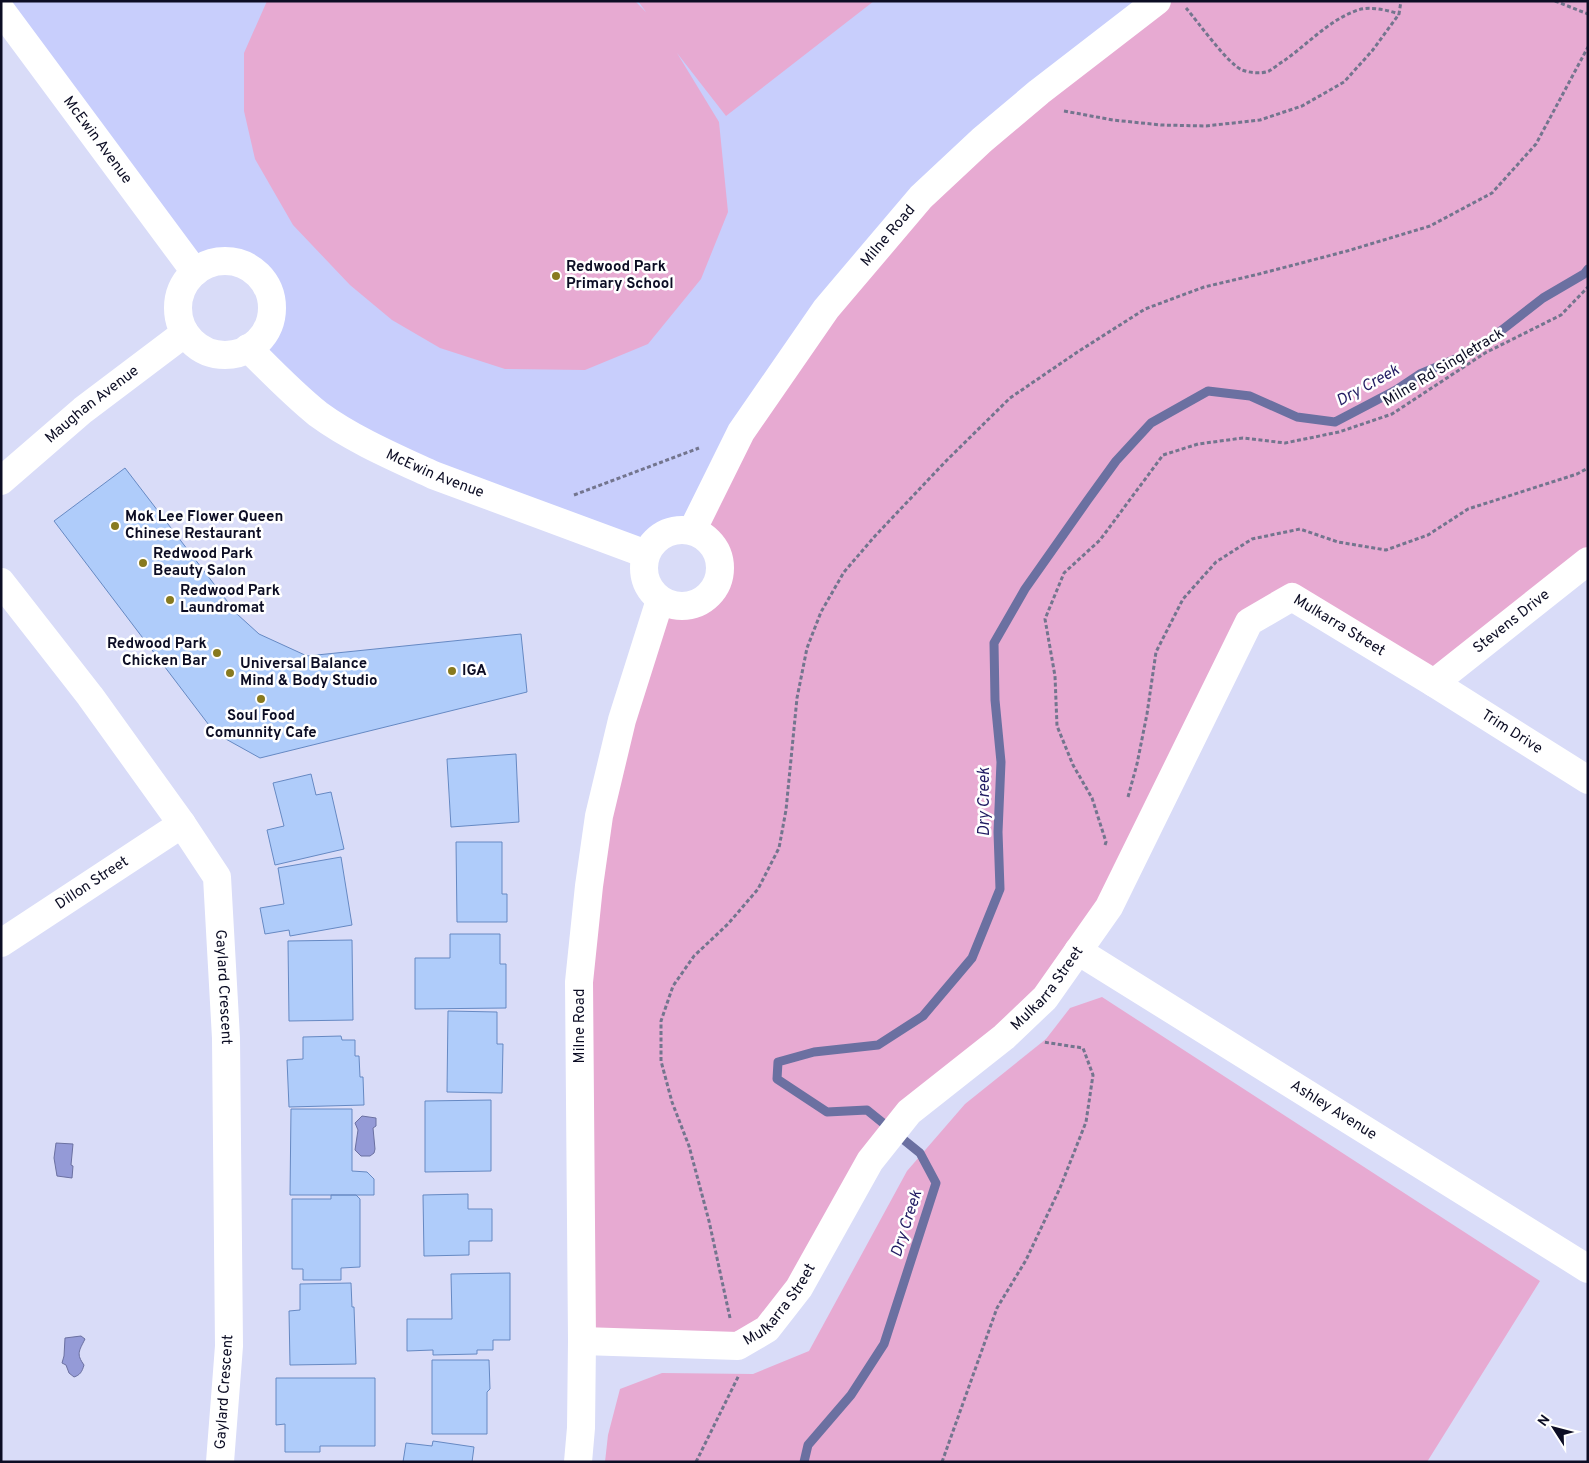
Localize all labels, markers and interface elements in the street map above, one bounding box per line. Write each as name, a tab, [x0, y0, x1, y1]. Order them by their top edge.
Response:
street label: McEwin Avenue	[59, 93, 136, 188]
street label: Milne Road	[857, 201, 920, 270]
place label: Redwood Park Primary School	[566, 258, 674, 294]
marker: Redwood Park Primary School	[550, 270, 562, 282]
street label: Milne Rd Singletrack	[1380, 324, 1508, 412]
water label: Dry Creek	[1333, 360, 1404, 411]
street label: Maughan Avenue	[41, 362, 143, 448]
street label: McEwin Avenue	[383, 445, 487, 503]
place label: Mok Lee Flower Queen Chinese Restaurant	[125, 508, 283, 544]
marker: Mok Lee Flower Queen Chinese Restaurant	[109, 520, 121, 532]
place label: Redwood Park Beauty Salon	[153, 545, 253, 581]
marker: Redwood Park Beauty Salon	[137, 557, 149, 569]
place label: Redwood Park Laundromat	[180, 582, 280, 618]
street label: Stevens Drive	[1469, 585, 1554, 658]
street label: Mulkarra Street	[1290, 590, 1389, 661]
marker: Redwood Park Laundromat	[164, 594, 176, 606]
place label: Redwood Park Chicken Bar	[107, 635, 208, 671]
marker: Redwood Park Chicken Bar	[211, 647, 223, 659]
place label: Universal Balance Mind & Body Studio	[240, 655, 377, 691]
place label: IGA	[462, 662, 487, 681]
marker: IGA	[446, 665, 458, 677]
marker: Universal Balance Mind & Body Studio	[224, 667, 236, 679]
marker: Soul Food Comunnity Cafe	[255, 693, 267, 705]
street label: Trim Drive	[1478, 706, 1546, 758]
place label: Soul Food Comunnity Cafe	[205, 707, 317, 743]
water label: Dry Creek	[975, 767, 995, 836]
street label: Dillon Street	[52, 852, 132, 914]
street label: Gaylard Crescent	[210, 929, 236, 1045]
street label: Mulkarra Street	[1007, 943, 1088, 1035]
street label: Milne Road	[571, 989, 590, 1063]
street label: Ashley Avenue	[1287, 1076, 1380, 1144]
water label: Dry Creek	[887, 1187, 927, 1260]
street label: Mulkarra Street	[740, 1260, 820, 1350]
street label: Gaylard Crescent	[212, 1334, 238, 1450]
north arrow	[1529, 1403, 1579, 1453]
text: N	[1535, 1412, 1555, 1430]

